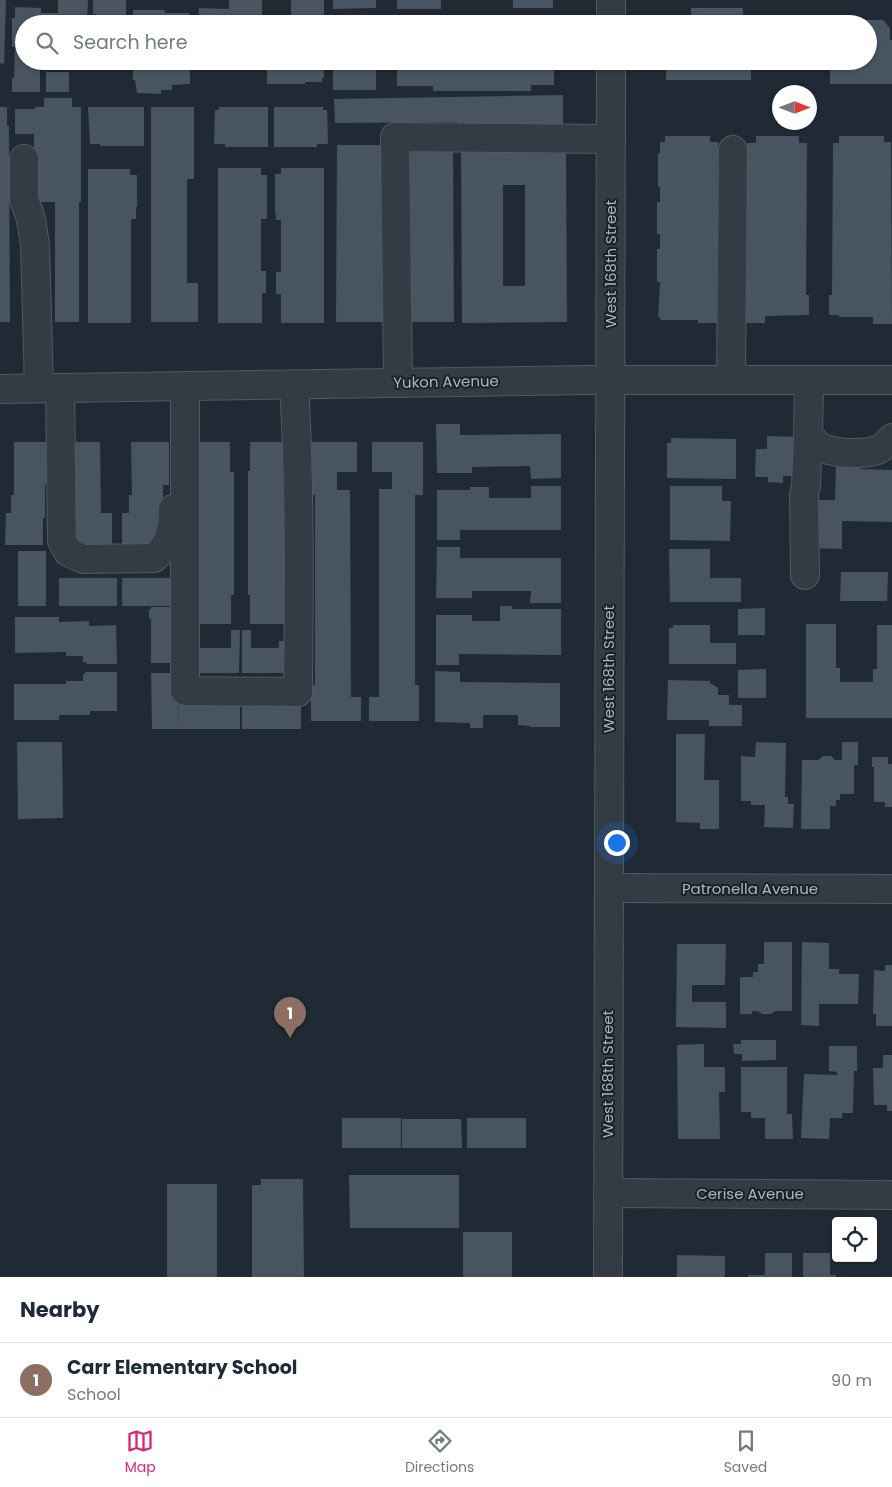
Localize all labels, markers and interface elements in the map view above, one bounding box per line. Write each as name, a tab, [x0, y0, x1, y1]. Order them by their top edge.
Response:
search box	[15, 15, 877, 70]
icon: search	[33, 29, 61, 57]
text: Search here	[73, 29, 187, 56]
north arrow	[772, 85, 817, 130]
street label: West 168th Street	[600, 200, 621, 328]
street label: Yukon Avenue	[393, 370, 499, 393]
street label: West 168th Street	[598, 605, 619, 733]
your location	[604, 830, 630, 856]
street label: Patronella Avenue	[682, 878, 818, 899]
pin: 1	[274, 997, 306, 1038]
street label: West 168th Street	[597, 1010, 618, 1138]
street label: Cerise Avenue	[696, 1183, 804, 1204]
map controls	[832, 1217, 877, 1262]
button: locate	[832, 1217, 877, 1262]
text: Nearby	[20, 1295, 100, 1324]
text: Carr Elementary School	[67, 1354, 297, 1381]
text: 1	[33, 1369, 39, 1392]
text: 90 m	[831, 1369, 872, 1392]
text: School	[67, 1383, 121, 1406]
tab: Map	[125, 1427, 156, 1478]
tab: Directions	[405, 1427, 474, 1478]
tab: Saved	[724, 1427, 767, 1478]

